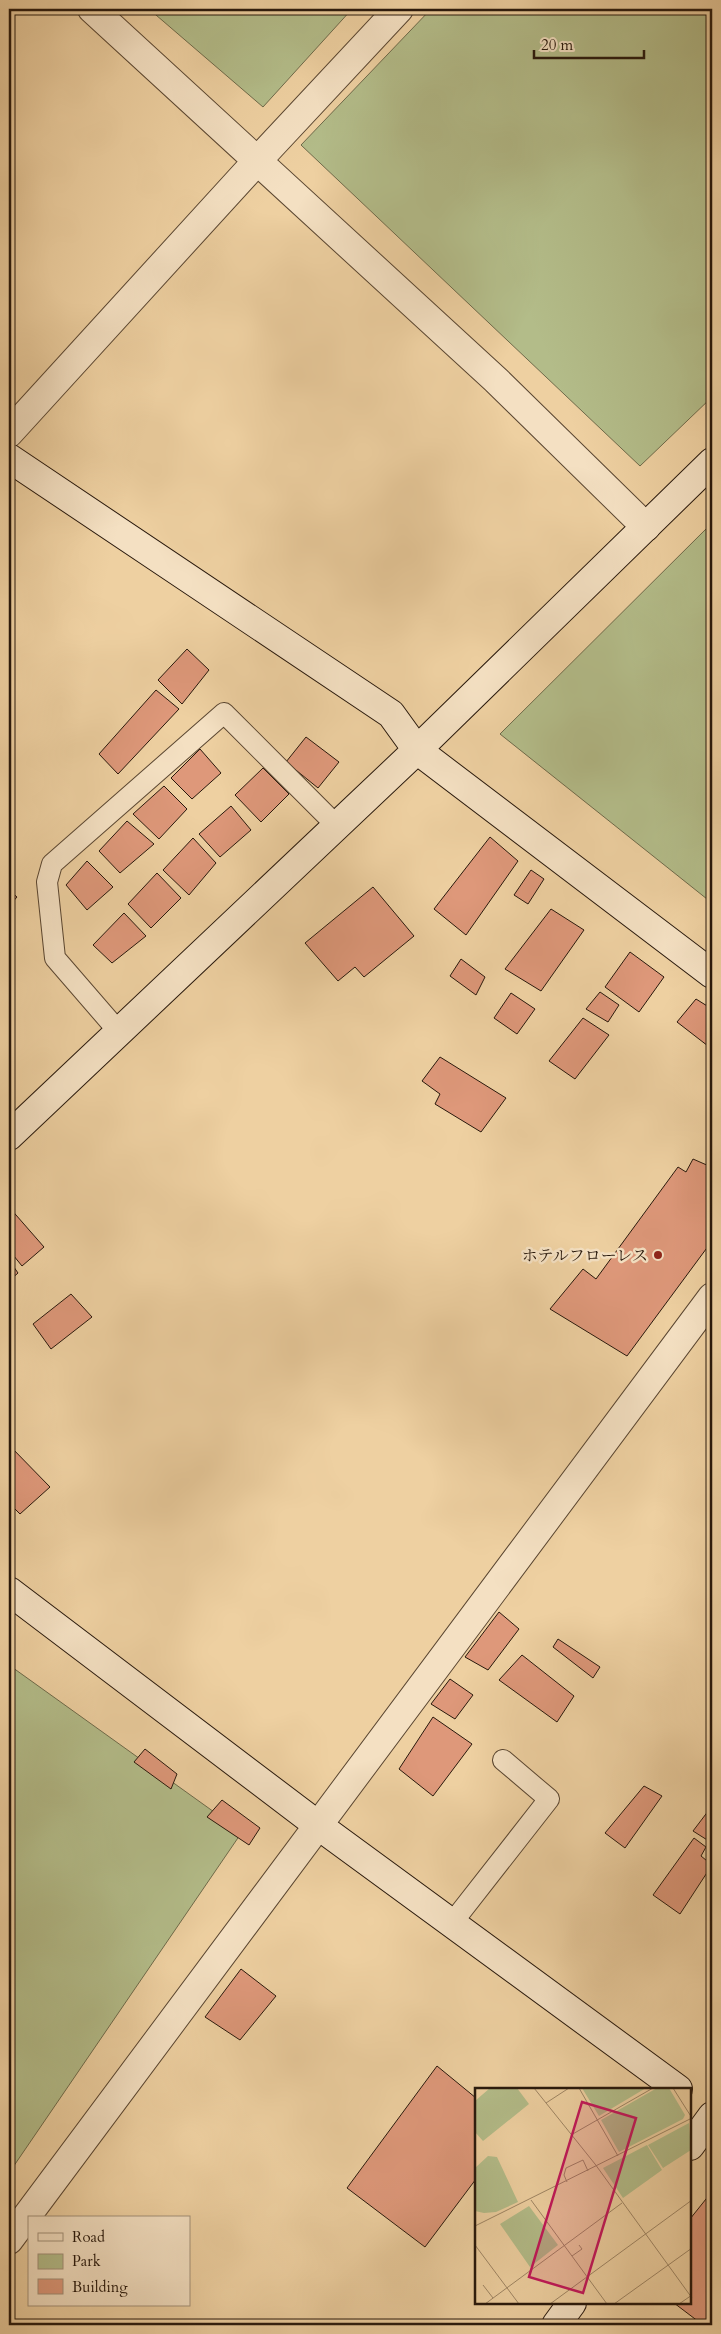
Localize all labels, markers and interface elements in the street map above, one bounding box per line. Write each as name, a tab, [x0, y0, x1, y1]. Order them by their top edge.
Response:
scale bar	[534, 28, 644, 60]
text: 20 m	[541, 35, 573, 55]
place label: ホテルフローレス	[522, 1245, 648, 1267]
marker: ホテルフローレス	[652, 1249, 664, 1261]
inset map	[475, 2088, 691, 2304]
legend	[28, 2216, 190, 2306]
text: Road	[72, 2227, 105, 2247]
text: Park	[72, 2251, 101, 2271]
text: Building	[72, 2277, 128, 2297]

